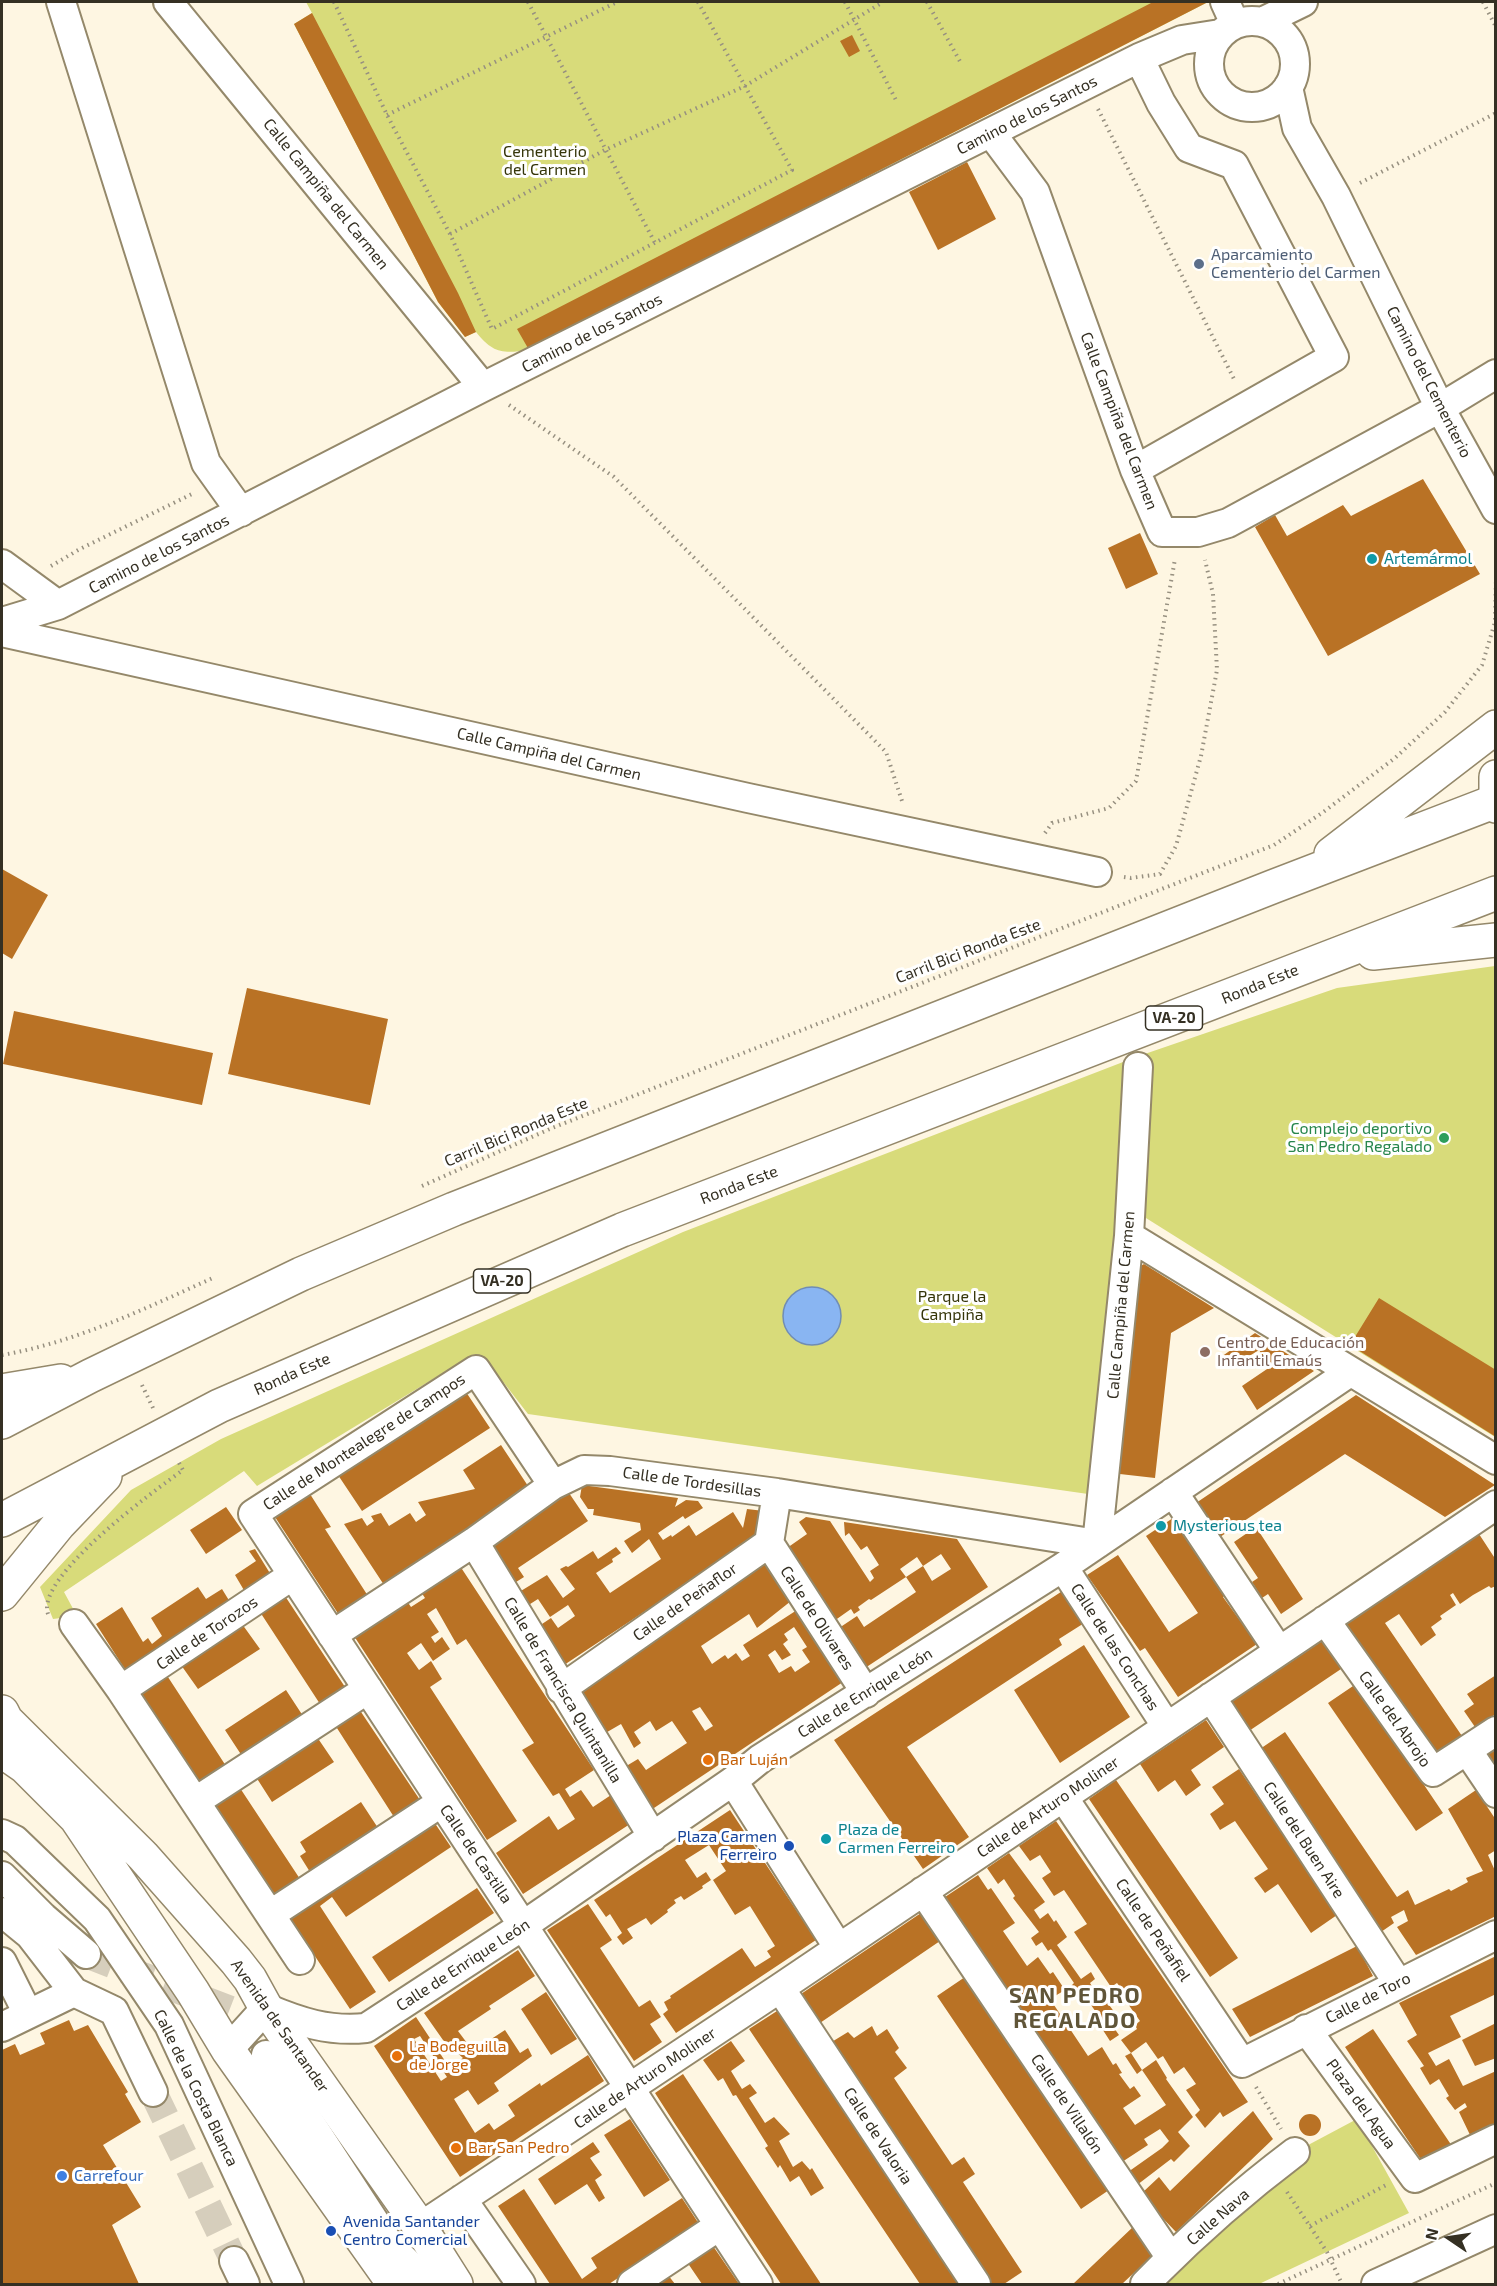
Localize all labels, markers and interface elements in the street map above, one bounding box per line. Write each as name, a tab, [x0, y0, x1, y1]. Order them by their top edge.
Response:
street label: Camino de los Santos	[954, 71, 1100, 159]
street label: Calle Campiña del Carmen	[259, 115, 393, 273]
park label: Cementerio del Carmen	[503, 142, 587, 180]
place label: Aparcamiento Cementerio del Carmen	[1211, 245, 1381, 283]
marker: Aparcamiento Cementerio del Carmen	[1192, 257, 1206, 271]
street label: Camino de los Santos	[519, 289, 665, 377]
street label: Camino del Cementerio	[1382, 303, 1476, 461]
street label: Calle Campiña del Carmen	[1076, 329, 1162, 513]
street label: Camino de los Santos	[86, 510, 232, 598]
place label: Artemármol	[1384, 549, 1472, 569]
marker: Artemármol	[1365, 552, 1379, 566]
street label: Calle Campiña del Carmen	[455, 723, 643, 785]
street label: Carril Bici Ronda Este	[893, 914, 1043, 988]
street label: Ronda Este	[1219, 960, 1301, 1008]
road number: VA-20	[1146, 1006, 1202, 1030]
street label: Carril Bici Ronda Este	[441, 1093, 591, 1171]
place label: Complejo deportivo San Pedro Regalado	[1288, 1119, 1432, 1157]
marker: Complejo deportivo San Pedro Regalado	[1437, 1131, 1451, 1145]
street label: Ronda Este	[698, 1161, 780, 1209]
street label: Calle Campiña del Carmen	[1103, 1210, 1139, 1400]
road number: VA-20	[474, 1269, 530, 1293]
park label: Parque la Campiña	[918, 1287, 986, 1325]
place label: Centro de Educación Infantil Emaús	[1217, 1333, 1364, 1371]
marker: Centro de Educación Infantil Emaús	[1198, 1345, 1212, 1359]
street label: Ronda Este	[251, 1349, 333, 1399]
street label: Calle de Montealegre de Campos	[259, 1369, 469, 1515]
street label: Calle de Tordesillas	[621, 1463, 763, 1501]
place label: Mysterious tea	[1173, 1516, 1282, 1536]
marker: Mysterious tea	[1154, 1519, 1168, 1533]
street label: Calle de Peñaflor	[629, 1559, 741, 1645]
street label: Calle de Olivares	[776, 1562, 858, 1674]
street label: Calle de las Conchas	[1067, 1580, 1163, 1714]
street label: Calle de Torozos	[153, 1592, 261, 1674]
street label: Calle de Francisca Quintanilla	[500, 1594, 626, 1786]
street label: Calle de Enrique León	[794, 1644, 936, 1742]
street label: Calle del Abrojo	[1355, 1667, 1435, 1771]
place label: Bar Luján	[720, 1750, 788, 1770]
street label: Calle de Arturo Moliner	[973, 1752, 1123, 1862]
marker: Bar Luján	[701, 1753, 715, 1767]
street label: Calle del Buen Aire	[1259, 1778, 1349, 1902]
street label: Calle de Castilla	[436, 1801, 516, 1907]
place label: Plaza de Carmen Ferreiro	[838, 1820, 955, 1858]
place label: Plaza Carmen Ferreiro	[677, 1827, 777, 1865]
marker: Plaza de Carmen Ferreiro	[819, 1832, 833, 1846]
marker: Plaza Carmen Ferreiro	[782, 1839, 796, 1853]
street label: Calle de Peñafiel	[1112, 1875, 1194, 1985]
street label: Calle de Enrique León	[393, 1915, 533, 2015]
street label: Avenida de Santander	[227, 1956, 333, 2096]
street label: Calle de Toro	[1322, 1968, 1414, 2028]
district label: SAN PEDRO REGALADO	[1009, 1983, 1141, 2035]
street label: Calle de la Costa Blanca	[150, 2006, 242, 2170]
street label: Calle de Arturo Moliner	[570, 2023, 720, 2133]
place label: La Bodeguilla de Jorge	[409, 2037, 507, 2075]
marker: La Bodeguilla de Jorge	[390, 2049, 404, 2063]
street label: Calle de Villalón	[1027, 2051, 1107, 2157]
street label: Plaza del Agua	[1322, 2055, 1400, 2153]
street label: Calle de Valoria	[839, 2084, 917, 2188]
place label: Bar San Pedro	[468, 2138, 570, 2158]
marker: Bar San Pedro	[449, 2141, 463, 2155]
place label: Carrefour	[74, 2166, 144, 2186]
marker: Carrefour	[55, 2169, 69, 2183]
street label: Calle Nava	[1183, 2185, 1253, 2249]
north arrow	[1419, 2208, 1479, 2268]
place label: Avenida Santander Centro Comercial	[343, 2212, 480, 2250]
marker: Avenida Santander Centro Comercial	[324, 2224, 338, 2238]
text: N	[1420, 2226, 1442, 2242]

